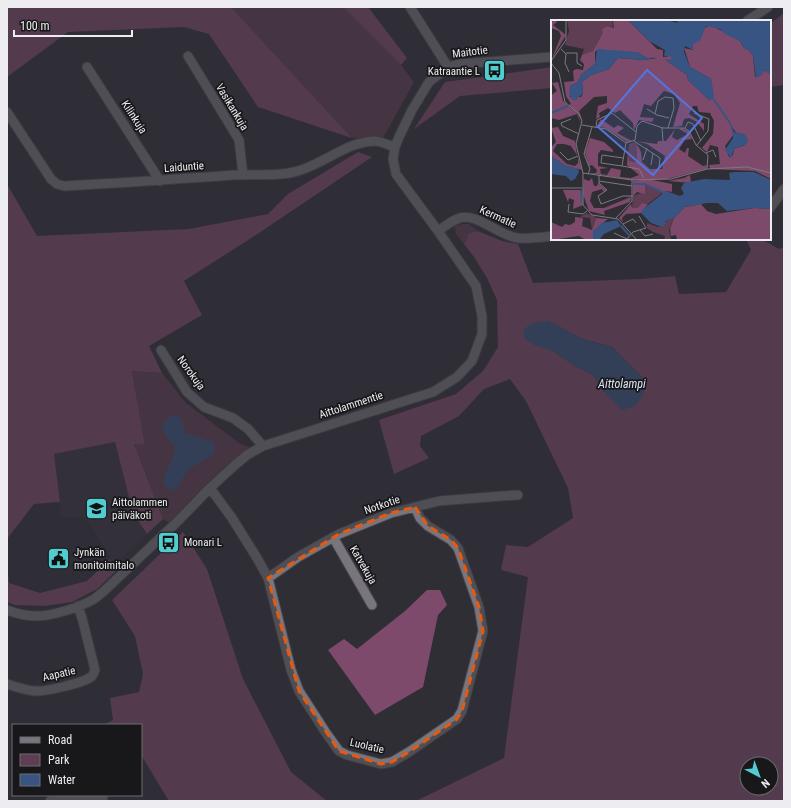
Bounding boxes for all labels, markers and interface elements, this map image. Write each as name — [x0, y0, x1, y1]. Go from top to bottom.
scale bar — [14, 12, 132, 38]
text: 100 m — [20, 19, 50, 33]
inset map — [551, 20, 771, 240]
street label: Maitotie — [451, 43, 489, 61]
bus stop icon: Katraantie L — [482, 58, 508, 84]
place label: Katraantie L — [428, 65, 480, 78]
street label: Vasikankuja — [213, 81, 251, 133]
street label: Kilinkuja — [118, 98, 150, 136]
street label: Laiduntie — [164, 159, 204, 175]
street label: Kermatie — [478, 203, 518, 231]
street label: Norokuja — [174, 353, 208, 393]
water label: Aittolampi — [597, 377, 646, 391]
street label: Aittolammentie — [317, 389, 385, 421]
street label: Notkotie — [362, 493, 402, 517]
school or university icon: Aittolammen päiväkoti — [83, 495, 109, 521]
place label: Aittolammen päiväkoti — [112, 496, 168, 522]
bus stop icon: Monari L — [155, 529, 181, 555]
place label: Monari L — [184, 536, 222, 549]
street label: Katvekuja — [347, 543, 379, 587]
public building icon: Jynkän monitoimitalo — [46, 545, 72, 571]
place label: Jynkän monitoimitalo — [74, 546, 135, 572]
street label: Aapatie — [41, 664, 77, 684]
legend — [12, 724, 142, 796]
text: Road — [48, 733, 72, 747]
street label: Luolatie — [349, 736, 385, 756]
text: Park — [48, 753, 70, 767]
north arrow — [739, 756, 779, 796]
text: Water — [48, 773, 76, 787]
text: N — [758, 776, 772, 790]

